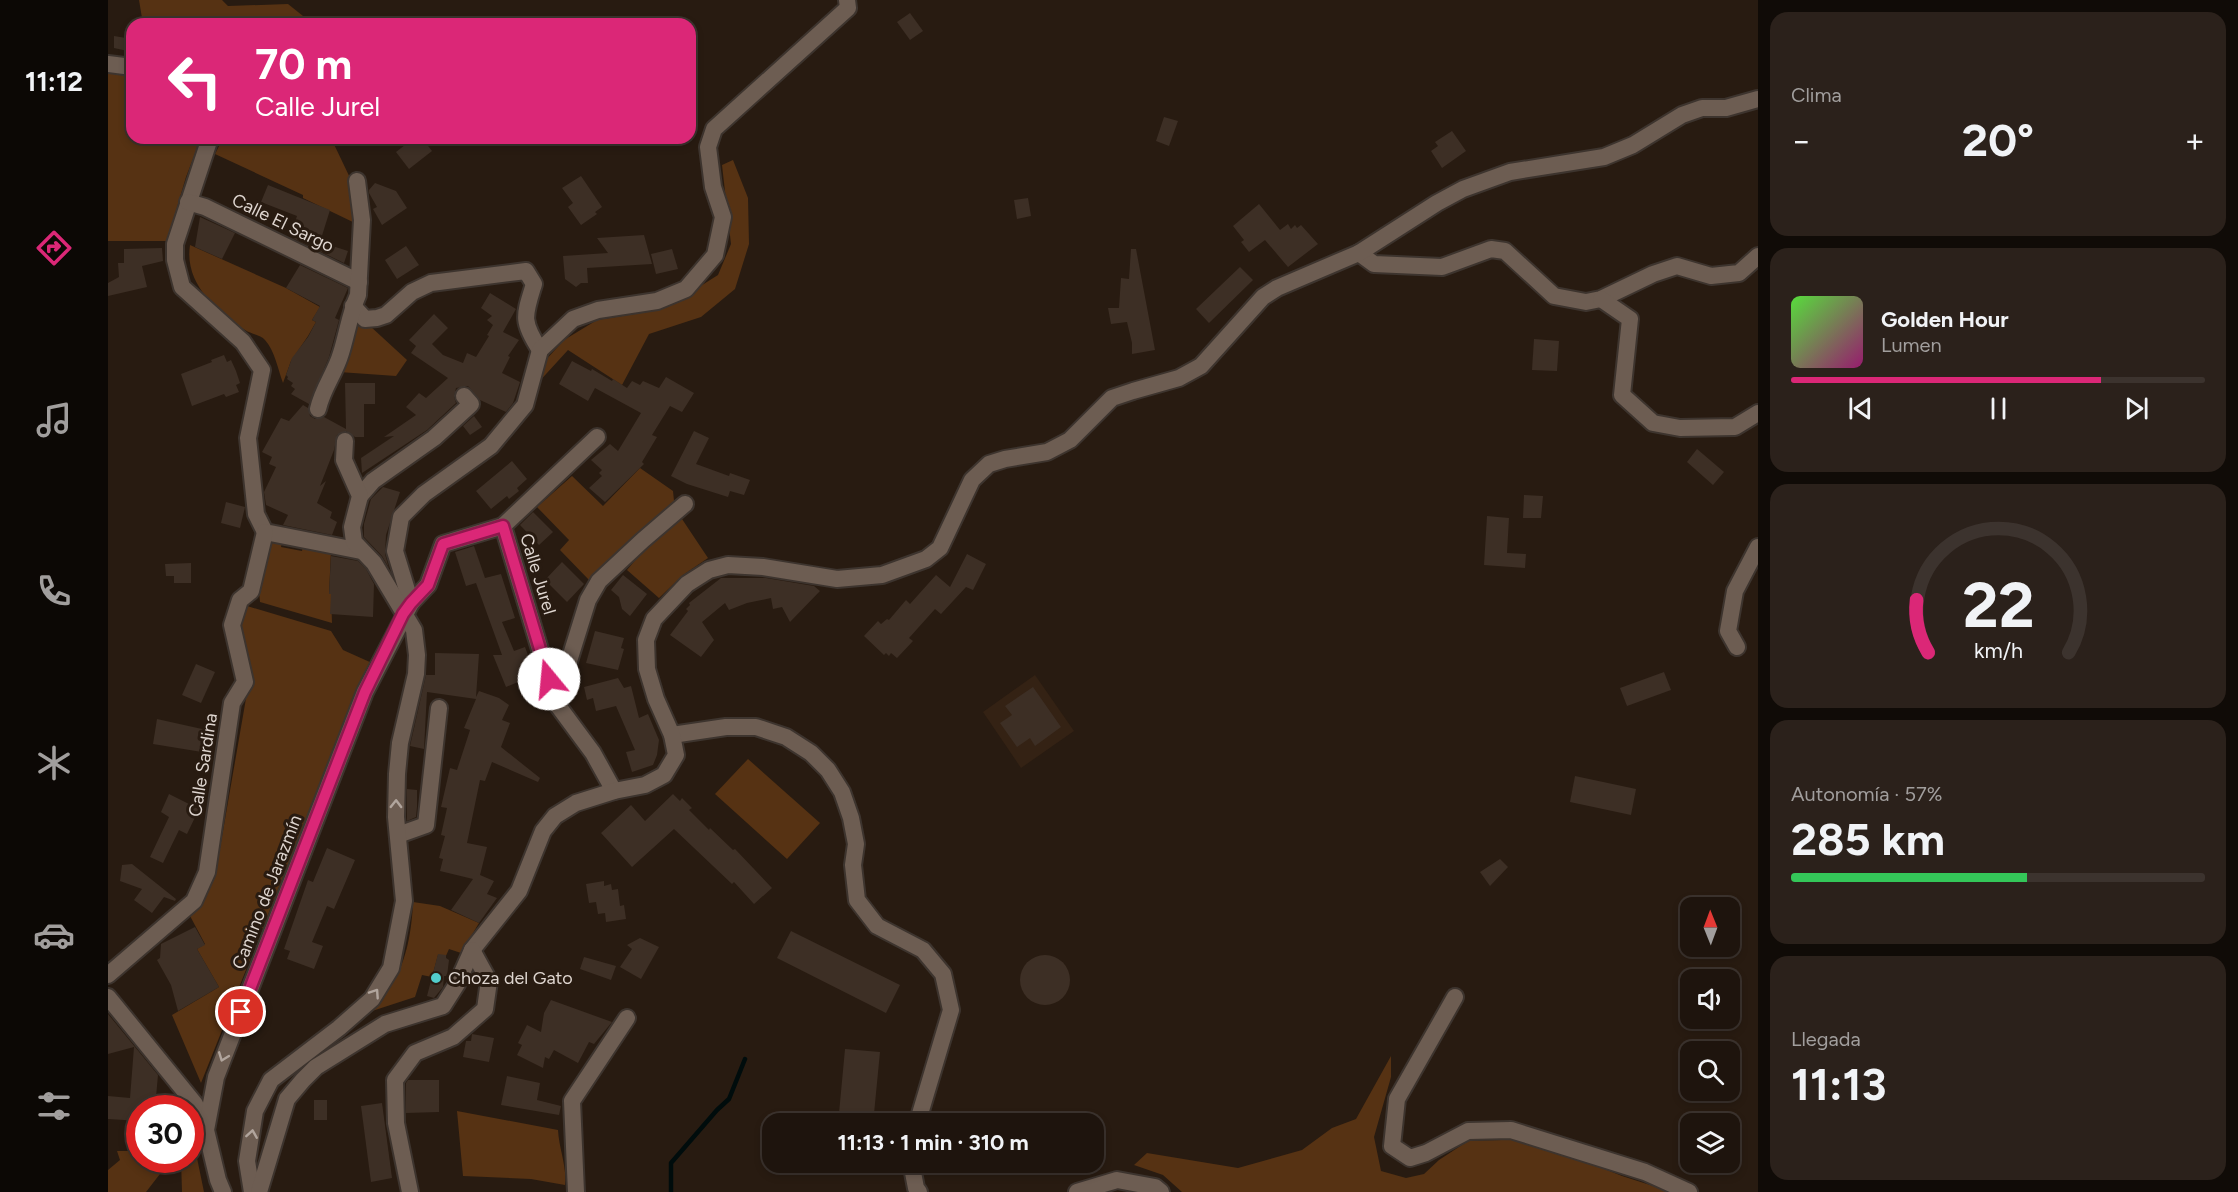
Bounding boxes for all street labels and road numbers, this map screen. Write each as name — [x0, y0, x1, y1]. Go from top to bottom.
street label: Calle El Sargo — [228, 189, 338, 257]
street label: Calle Jurel — [515, 531, 561, 617]
street label: Calle Sardina — [184, 712, 222, 818]
street label: Camino de Jarazmín — [227, 812, 307, 972]

